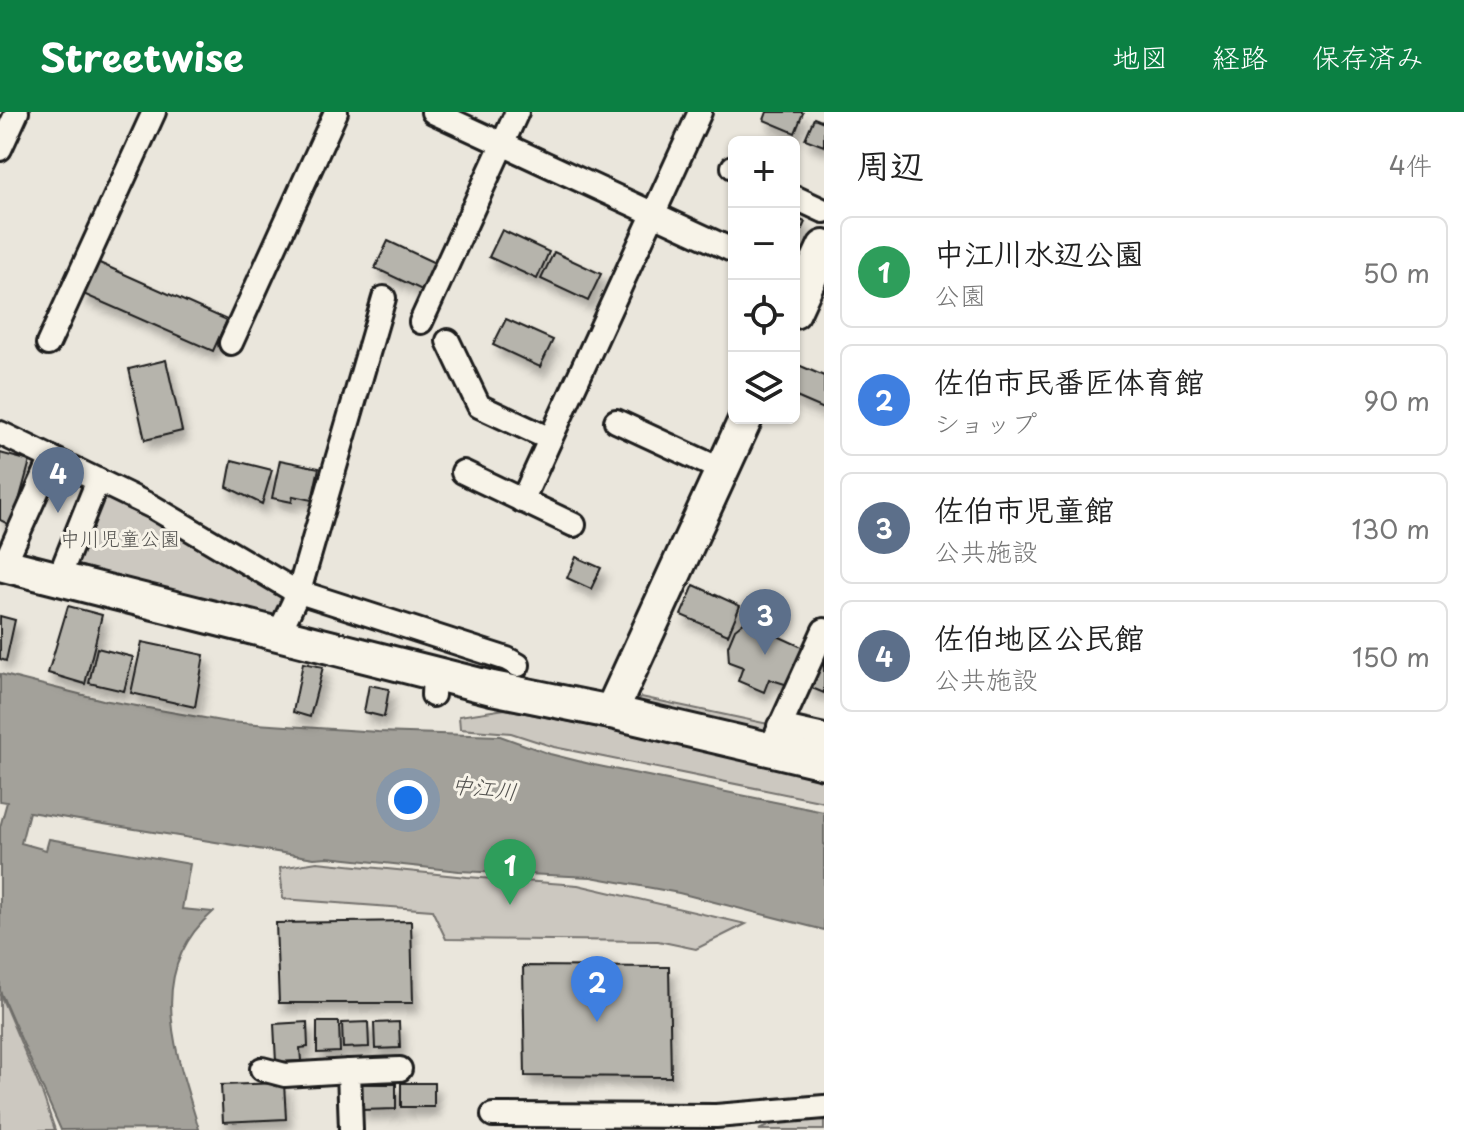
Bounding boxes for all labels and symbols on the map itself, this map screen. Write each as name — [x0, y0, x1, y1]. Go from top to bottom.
pin: 4 — [32, 447, 84, 513]
park label: 中川児童公園 — [60, 523, 180, 553]
pin: 3 — [739, 589, 791, 655]
water label: 中江川 — [449, 766, 519, 807]
your location — [388, 780, 428, 820]
pin: 1 — [484, 839, 536, 905]
pin: 2 — [571, 956, 623, 1022]

